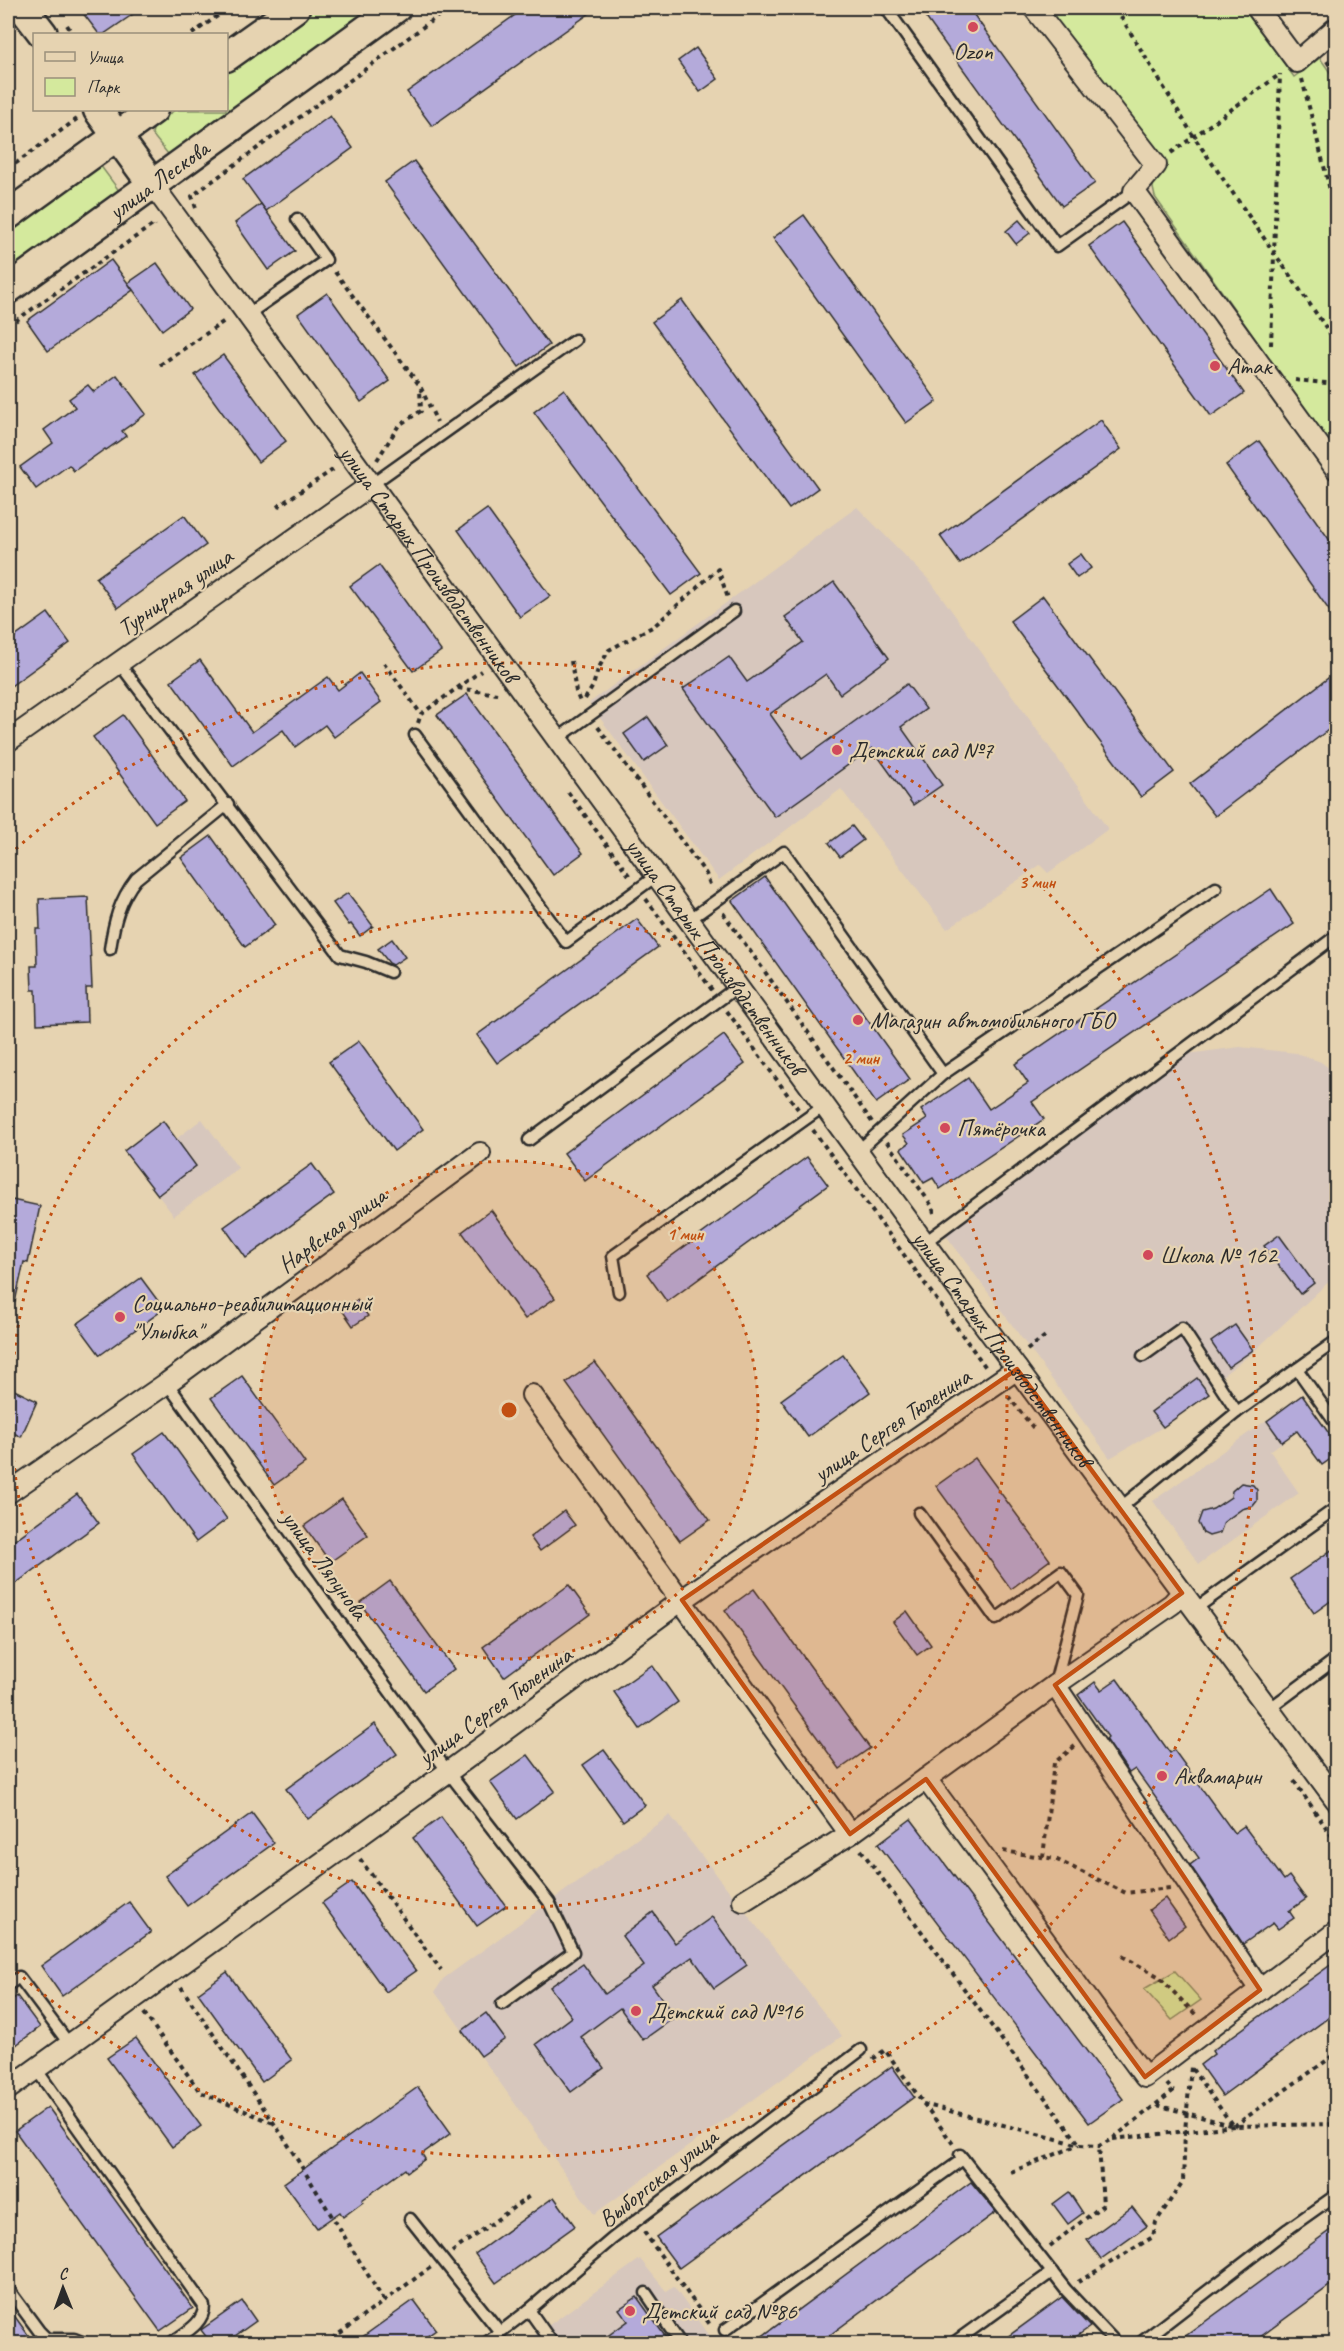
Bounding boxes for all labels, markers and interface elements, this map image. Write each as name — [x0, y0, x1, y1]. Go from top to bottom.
marker: Ozon — [966, 20, 980, 34]
legend — [33, 33, 228, 111]
place label: Ozon — [953, 36, 993, 66]
text: Улица — [87, 46, 124, 68]
text: Парк — [87, 76, 121, 98]
street label: улица Лескова — [101, 132, 217, 227]
place label: Атак — [1227, 351, 1273, 381]
marker: Атак — [1208, 359, 1222, 373]
street label: улица Старых Производственников — [331, 438, 528, 692]
street label: Турнирная улица — [112, 541, 240, 643]
place label: Детский сад №7 — [849, 735, 994, 765]
marker: Детский сад №7 — [830, 743, 844, 757]
street label: улица Старых Производственников — [618, 830, 815, 1084]
text: 3 мин — [1019, 871, 1056, 893]
place label: Магазин автомобильного ГБО — [870, 1005, 1117, 1035]
marker: Магазин автомобильного ГБО — [851, 1013, 865, 1027]
text: 2 мин — [843, 1047, 880, 1069]
place label: Пятёрочка — [957, 1113, 1046, 1143]
marker: Пятёрочка — [938, 1121, 952, 1135]
street label: Нарвская улица — [272, 1179, 394, 1279]
text: 1 мин — [667, 1223, 704, 1245]
street label: улица Старых Производственников — [904, 1223, 1102, 1476]
place label: Школа № 162 — [1160, 1240, 1279, 1270]
marker: Школа № 162 — [1141, 1248, 1155, 1262]
place label: Социально-реабилитационный "Улыбка" — [132, 1288, 374, 1346]
marker: Социально-реабилитационный "Улыбка" — [113, 1310, 127, 1324]
street label: улица Сергея Тюленина — [806, 1361, 978, 1490]
centre of rings — [499, 1400, 519, 1420]
street label: улица Ляпунова — [274, 1503, 376, 1627]
street label: улица Сергея Тюленина — [410, 1639, 579, 1773]
place label: Аквамарин — [1174, 1761, 1263, 1791]
marker: Аквамарин — [1155, 1769, 1169, 1783]
place label: Детский сад №16 — [648, 1996, 804, 2026]
marker: Детский сад №16 — [629, 2004, 643, 2018]
street label: Выборгская улица — [592, 2121, 725, 2234]
north arrow — [33, 2258, 93, 2318]
text: С — [59, 2264, 69, 2284]
place label: Детский сад №86 — [642, 2296, 798, 2326]
marker: Детский сад №86 — [623, 2304, 637, 2318]

